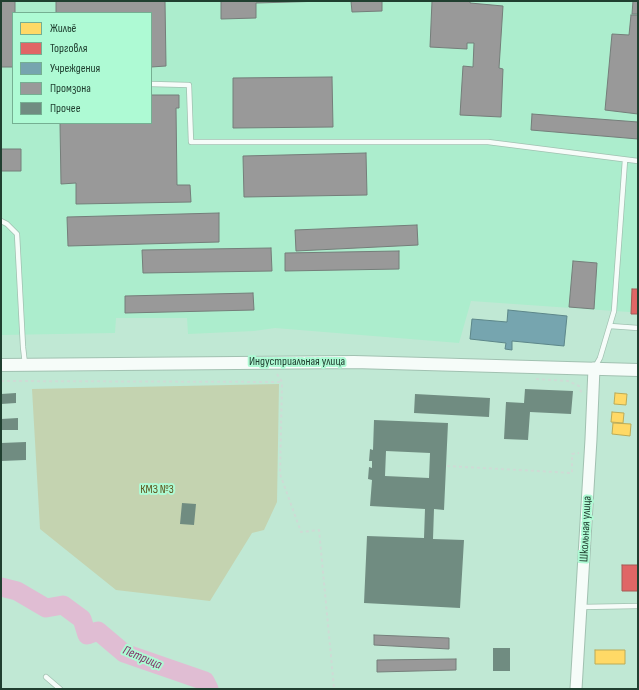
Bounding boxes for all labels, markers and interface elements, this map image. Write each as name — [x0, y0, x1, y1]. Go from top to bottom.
legend — [12, 12, 152, 124]
text: Жильё — [50, 21, 76, 36]
text: Торговля — [50, 41, 87, 56]
text: Учреждения — [50, 61, 100, 76]
text: Промзона — [50, 81, 91, 96]
text: Прочее — [50, 101, 81, 116]
street label: Индустриальная улица — [249, 355, 345, 369]
park label: КМЗ №3 — [140, 483, 174, 497]
street label: Школьная улица — [577, 496, 595, 562]
water label: Петрица — [120, 643, 164, 673]

